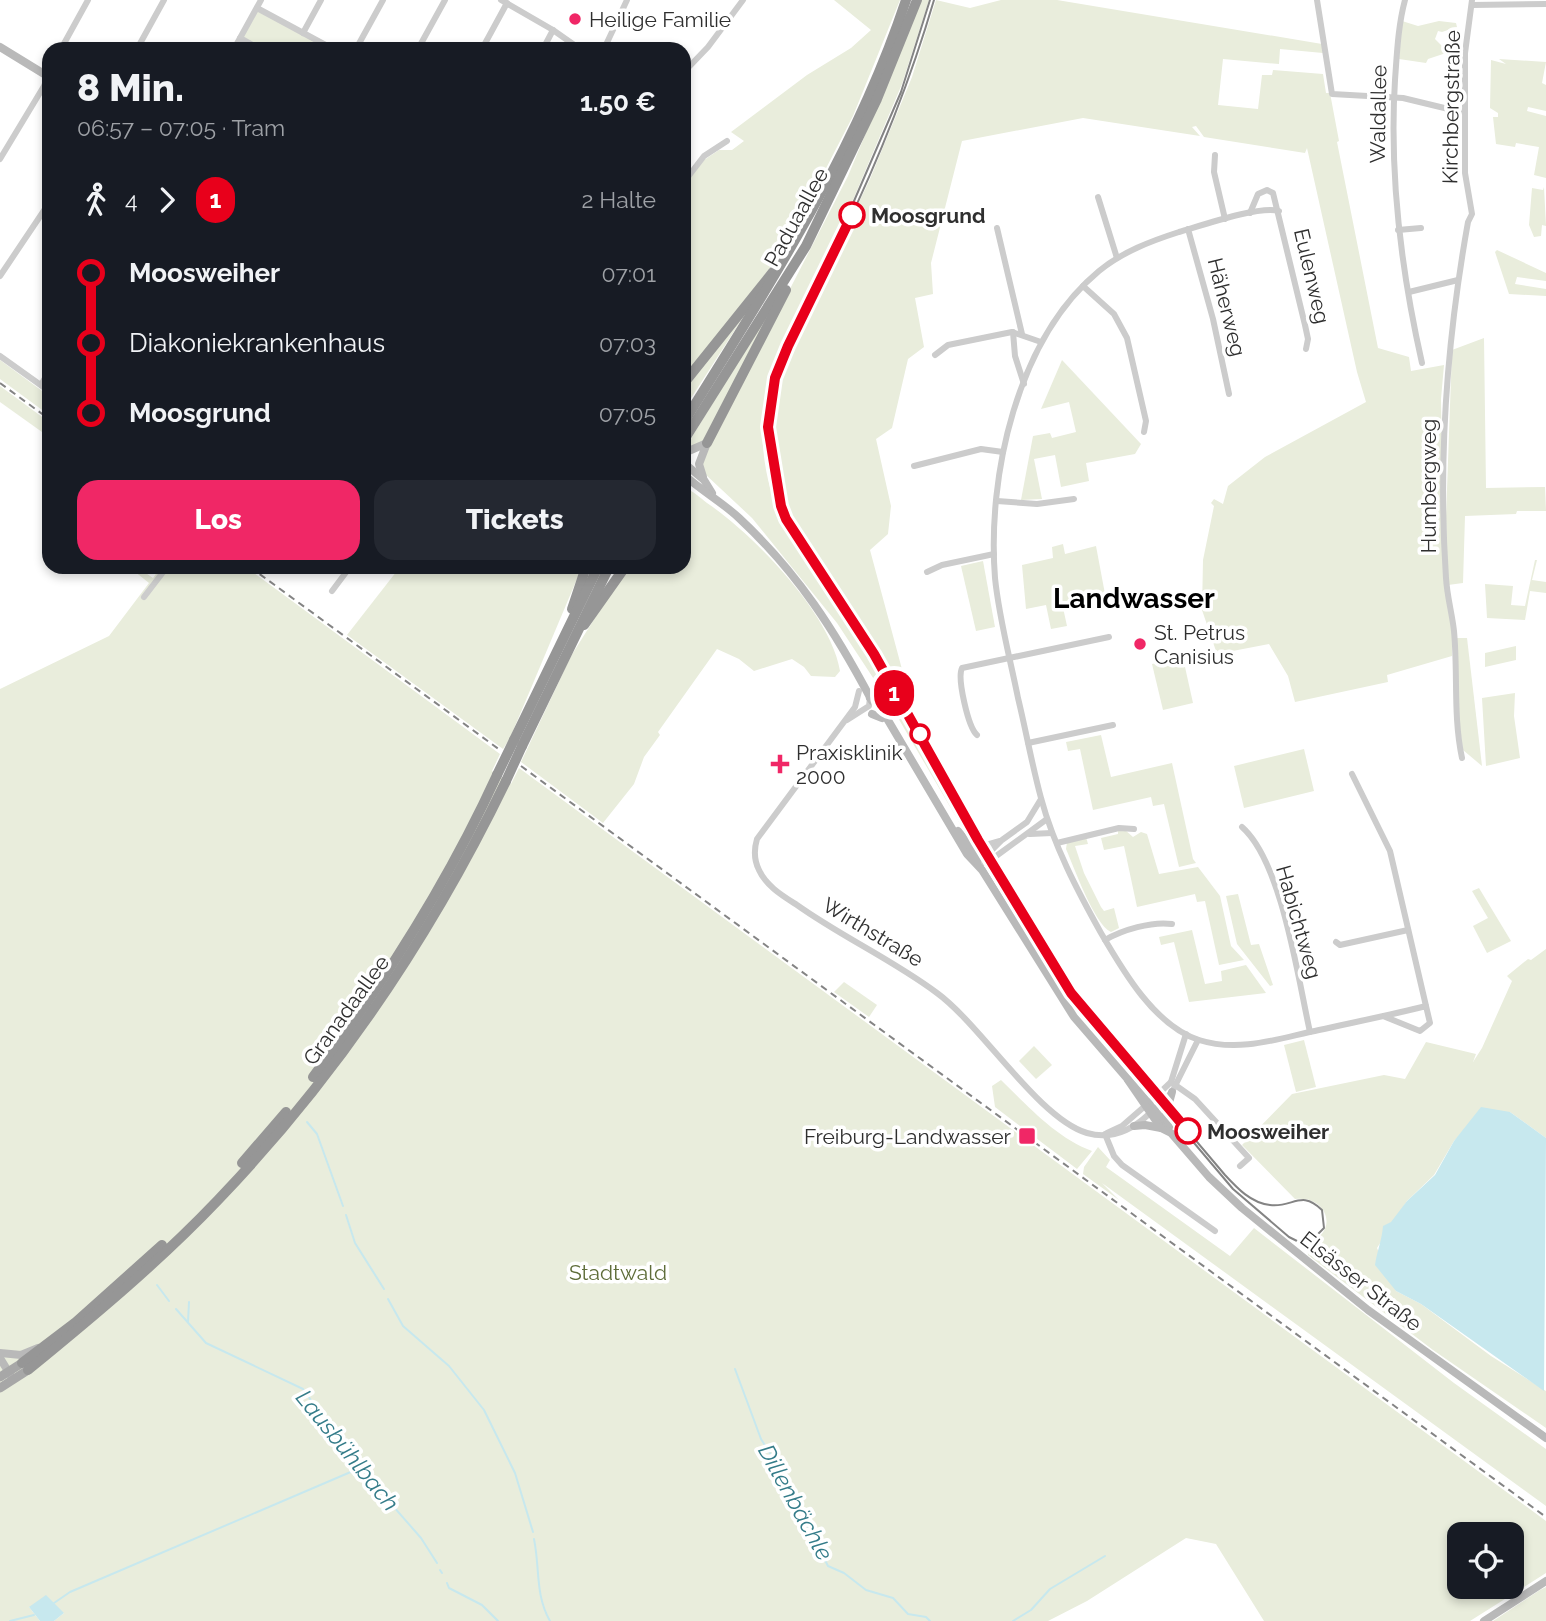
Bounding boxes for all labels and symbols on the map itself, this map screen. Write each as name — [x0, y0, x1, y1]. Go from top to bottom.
place label: Heilige Familie — [589, 7, 731, 32]
marker: Heilige Familie — [567, 11, 583, 27]
street label: Kirchbergstraße — [1437, 30, 1465, 184]
street label: Waldallee — [1365, 64, 1391, 164]
street label: Paduaallee — [759, 163, 833, 271]
marker: Moosgrund — [839, 202, 865, 228]
place label: Moosgrund — [871, 203, 985, 228]
street label: Eulenweg — [1289, 226, 1335, 326]
street label: Häherweg — [1203, 255, 1251, 359]
street label: Humbergweg — [1416, 419, 1441, 553]
district label: Landwasser — [1053, 582, 1215, 615]
place label: St. Petrus Canisius — [1154, 620, 1245, 669]
marker: St. Petrus Canisius — [1132, 636, 1148, 652]
line badge: 1 — [871, 670, 917, 716]
unlabelled marker — [910, 724, 930, 744]
place label: Praxisklinik 2000 — [796, 740, 903, 789]
marker: Praxisklinik 2000 — [770, 754, 790, 774]
street label: Habichtweg — [1271, 862, 1327, 982]
street label: Wirthstraße — [818, 892, 928, 972]
street label: Granadaallee — [298, 950, 394, 1070]
marker: Moosweiher — [1175, 1118, 1201, 1144]
place label: Moosweiher — [1207, 1119, 1329, 1144]
place label: Freiburg-Landwasser — [804, 1124, 1012, 1149]
marker: Freiburg-Landwasser — [1017, 1126, 1037, 1146]
street label: Elsässer Straße — [1295, 1226, 1427, 1336]
park label: Stadtwald — [569, 1260, 667, 1285]
water label: Lausbühlbach — [291, 1384, 405, 1516]
water label: Dillenbächle — [753, 1439, 839, 1565]

